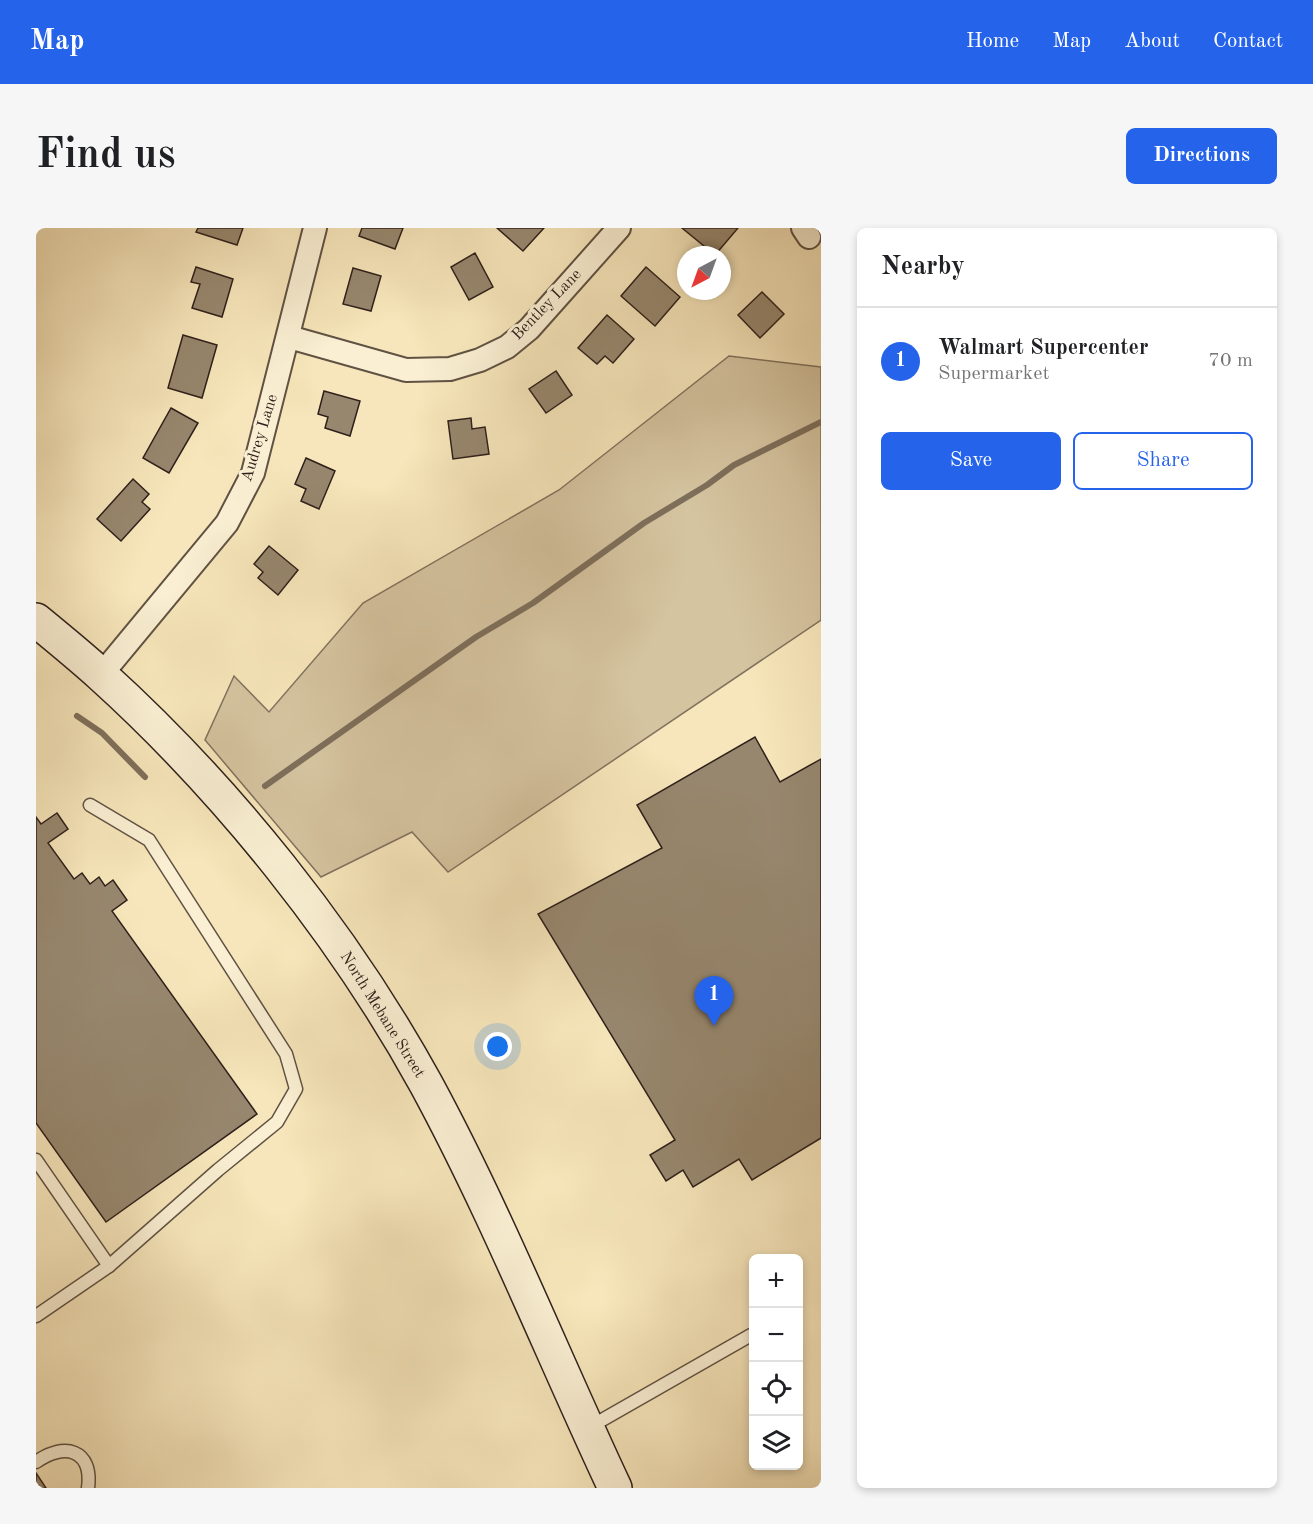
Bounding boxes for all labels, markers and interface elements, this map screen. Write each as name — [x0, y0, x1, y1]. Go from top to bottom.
text: Map — [30, 28, 84, 56]
text: Home — [966, 31, 1019, 52]
text: Map — [1052, 31, 1091, 52]
text: About — [1124, 31, 1180, 52]
text: Contact — [1213, 31, 1283, 52]
button: Directions — [1126, 128, 1277, 184]
text: Find us — [36, 135, 175, 177]
north arrow — [677, 246, 731, 300]
text: Nearby — [881, 254, 965, 280]
street label: Bentley Lane — [509, 266, 585, 344]
text: Walmart Supercenter — [938, 337, 1149, 359]
text: 1 — [895, 351, 906, 371]
text: 70 m — [1208, 351, 1253, 371]
text: Supermarket — [938, 364, 1049, 384]
street label: Audrey Lane — [239, 392, 281, 484]
button: Save — [881, 432, 1061, 490]
button: Share — [1073, 432, 1253, 490]
street label: North Mebane Street — [337, 949, 428, 1081]
pin: 1 — [694, 976, 734, 1026]
your location — [483, 1032, 512, 1061]
map controls — [749, 1254, 803, 1470]
button: + — [749, 1254, 803, 1308]
button: − — [749, 1308, 803, 1362]
button: locate — [749, 1362, 803, 1416]
button: layers — [749, 1416, 803, 1470]

